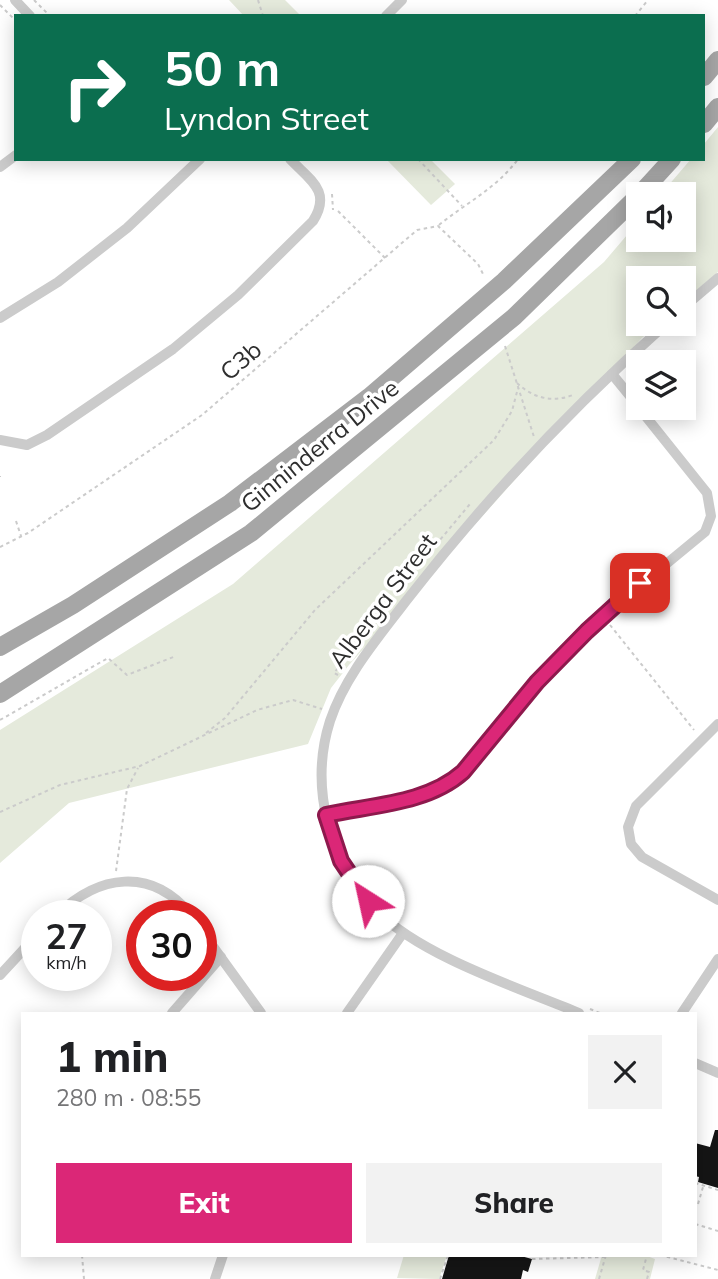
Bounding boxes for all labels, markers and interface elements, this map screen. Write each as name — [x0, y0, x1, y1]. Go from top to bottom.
text: 50 m — [164, 37, 280, 98]
icon: right — [49, 42, 140, 133]
text: Lyndon Street — [164, 98, 369, 138]
map controls — [626, 182, 696, 420]
button: sound — [626, 182, 696, 252]
button: search — [626, 266, 696, 336]
street label: C3b — [213, 334, 267, 386]
button: layers — [626, 350, 696, 420]
street label: Ginninderra Drive — [234, 372, 404, 518]
street label: Alberga Street — [322, 527, 443, 674]
pin — [610, 553, 670, 613]
icon: arrive — [621, 564, 659, 602]
position arrow — [331, 864, 405, 938]
speed limit sign: 30 — [126, 900, 217, 991]
text: 27 — [45, 914, 88, 958]
text: km/h — [46, 951, 87, 974]
text: 1 min — [56, 1030, 169, 1083]
button: close — [588, 1035, 662, 1109]
text: 280 m · 08:55 — [56, 1083, 201, 1112]
button: Exit — [56, 1163, 352, 1243]
button: Share — [366, 1163, 662, 1243]

